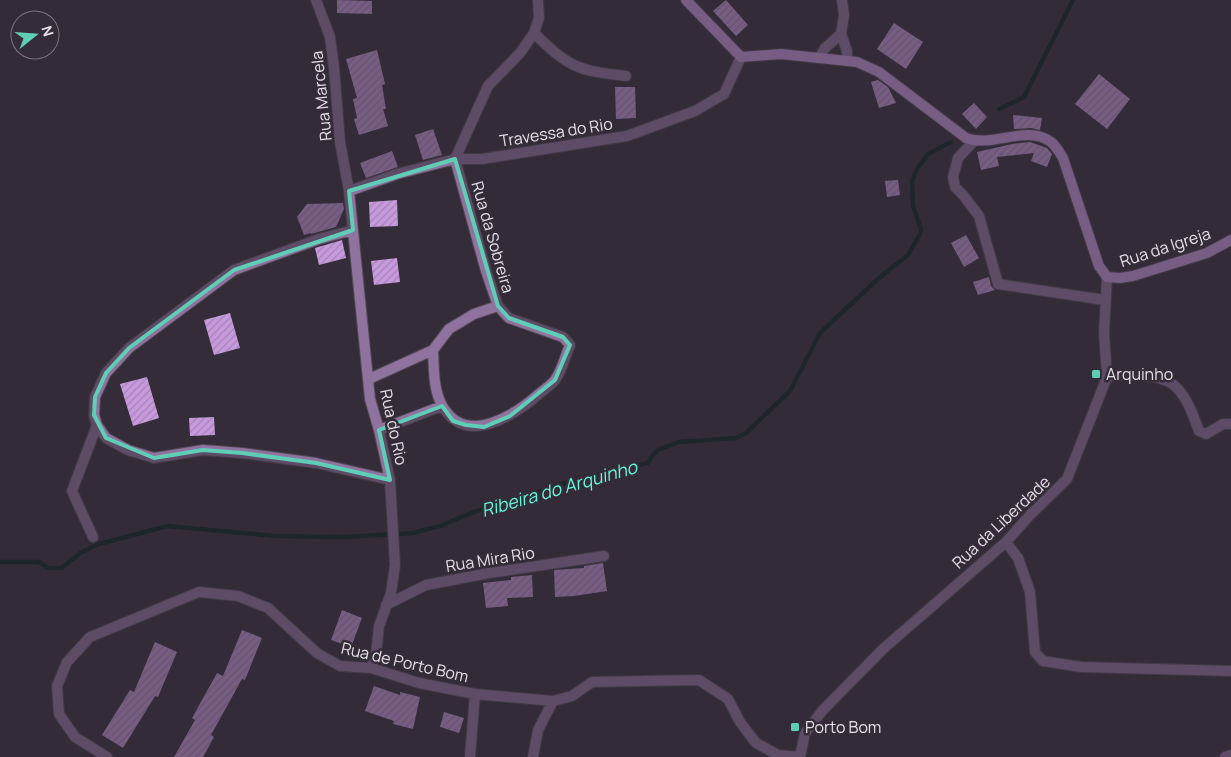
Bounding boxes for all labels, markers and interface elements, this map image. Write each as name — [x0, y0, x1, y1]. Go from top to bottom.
north arrow — [10, 10, 60, 60]
text: N — [37, 23, 58, 39]
street label: Rua Marcela — [305, 50, 337, 142]
street label: Travessa do Rio — [498, 112, 614, 152]
street label: Rua da Sobreira — [467, 179, 519, 295]
street label: Rua da Igreja — [1117, 222, 1213, 272]
place label: Arquinho — [1106, 363, 1173, 385]
marker: Arquinho — [1090, 368, 1102, 380]
street label: Rua do Rio — [375, 387, 413, 467]
water label: Ribeira do Arquinho — [478, 454, 641, 522]
street label: Rua da Liberdade — [947, 471, 1055, 573]
street label: Rua Mira Rio — [444, 541, 536, 577]
street label: Rua de Porto Bom — [339, 637, 471, 687]
place label: Porto Bom — [805, 716, 881, 738]
marker: Porto Bom — [789, 721, 801, 733]

